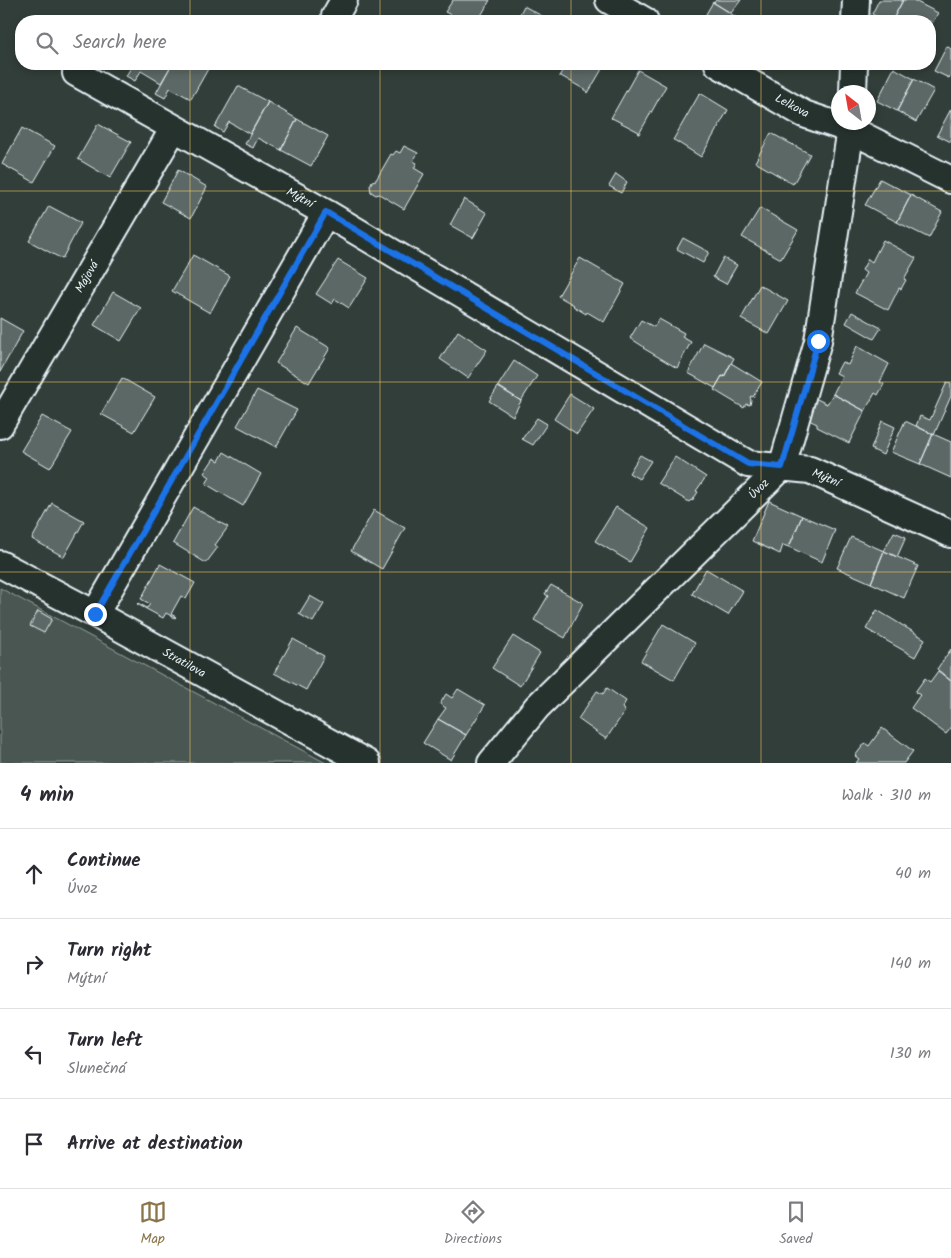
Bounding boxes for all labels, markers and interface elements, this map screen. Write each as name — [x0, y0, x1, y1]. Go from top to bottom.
search box — [15, 15, 936, 70]
text: Search here — [73, 28, 167, 58]
icon: search — [33, 29, 61, 57]
north arrow — [831, 85, 876, 130]
street label: Lelkova — [771, 89, 813, 123]
street label: Mýtní — [283, 183, 319, 214]
street label: Májová — [70, 256, 104, 297]
route start — [807, 330, 830, 353]
street label: Mýtní — [809, 464, 845, 493]
street label: Úvoz — [744, 474, 774, 504]
route end — [84, 603, 107, 626]
street label: Stratilova — [159, 643, 210, 683]
text: 4 min — [20, 779, 74, 812]
text: Walk · 310 m — [842, 783, 931, 808]
text: Continue — [67, 846, 140, 876]
icon: ahead — [20, 860, 48, 888]
text: 40 m — [895, 861, 931, 886]
text: Úvoz — [67, 876, 98, 901]
text: Turn right — [67, 936, 152, 966]
icon: right — [20, 950, 48, 978]
text: 140 m — [890, 951, 931, 976]
text: Mýtní — [67, 966, 106, 991]
text: Turn left — [67, 1026, 142, 1056]
icon: left — [20, 1040, 48, 1068]
text: 130 m — [890, 1041, 931, 1066]
text: Slunečná — [67, 1056, 126, 1081]
text: Arrive at destination — [67, 1129, 243, 1159]
icon: arrive — [20, 1130, 48, 1158]
tab: Map — [139, 1198, 167, 1250]
tab: Directions — [444, 1198, 502, 1250]
tab: Saved — [779, 1198, 812, 1250]

